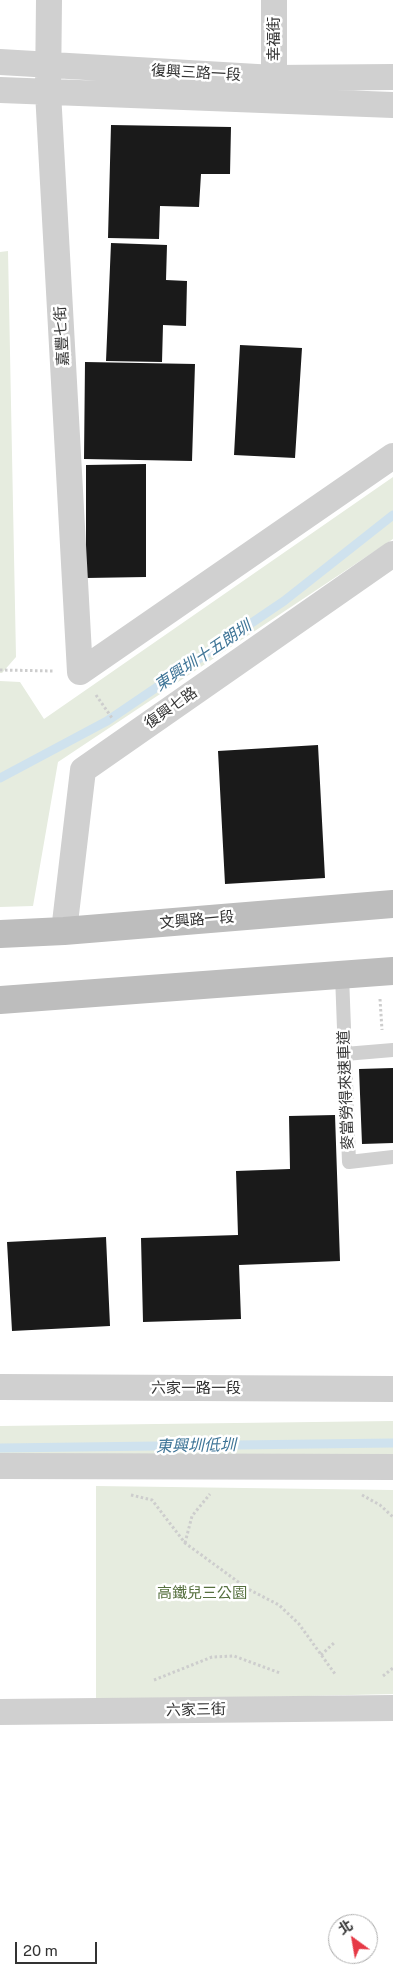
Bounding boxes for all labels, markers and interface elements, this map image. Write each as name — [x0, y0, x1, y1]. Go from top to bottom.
street label: 幸福街 — [265, 17, 283, 61]
street label: 復興三路一段 — [151, 62, 241, 84]
street label: 嘉豐七街 — [51, 306, 73, 366]
water label: 東興圳十五朗圳 — [151, 617, 255, 695]
street label: 復興七路 — [141, 683, 201, 733]
street label: 文興路一段 — [159, 908, 235, 932]
street label: 麥當勞得來速車道 — [335, 1030, 357, 1150]
street label: 六家一路一段 — [151, 1379, 241, 1397]
water label: 東興圳低圳 — [156, 1436, 236, 1456]
park label: 高鐵兒三公園 — [157, 1584, 247, 1602]
street label: 六家三街 — [166, 1700, 226, 1720]
north arrow — [328, 1914, 378, 1964]
text: 北 — [335, 1917, 356, 1938]
scale bar — [18, 1932, 100, 1964]
text: 20 m — [23, 1942, 58, 1959]

